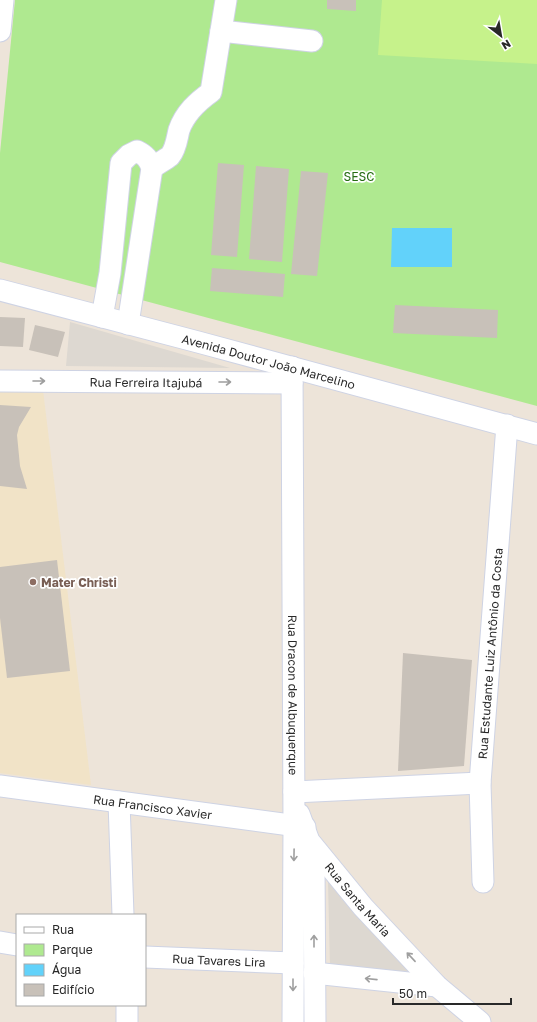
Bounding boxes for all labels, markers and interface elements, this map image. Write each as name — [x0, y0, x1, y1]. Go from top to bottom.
north arrow — [481, 16, 521, 56]
text: N — [499, 37, 513, 53]
park label: SESC — [344, 169, 374, 184]
street label: Avenida Doutor João Marcelino — [180, 331, 357, 392]
street label: Rua Ferreira Itajubá — [90, 374, 202, 390]
one-way arrow — [32, 377, 45, 385]
one-way arrow — [218, 378, 231, 386]
street label: Rua Estudante Luiz Antônio da Costa — [474, 547, 505, 760]
place label: Mater Christi — [41, 575, 117, 590]
marker: Mater Christi — [28, 577, 38, 587]
street label: Rua Dracon de Albuquerque — [286, 615, 301, 775]
street label: Rua Francisco Xavier — [92, 791, 213, 822]
one-way arrow — [290, 848, 298, 861]
street label: Rua Santa Maria — [322, 859, 394, 939]
legend — [16, 914, 146, 1006]
text: Rua — [52, 922, 74, 937]
one-way arrow — [310, 935, 318, 948]
text: Parque — [52, 942, 93, 957]
street label: Rua Tavares Lira — [172, 951, 266, 969]
one-way arrow — [406, 952, 416, 962]
text: Água — [52, 962, 81, 977]
one-way arrow — [365, 975, 378, 982]
one-way arrow — [289, 978, 297, 991]
scale bar — [393, 980, 511, 1006]
text: Edifício — [52, 982, 94, 997]
text: 50 m — [399, 986, 427, 1001]

